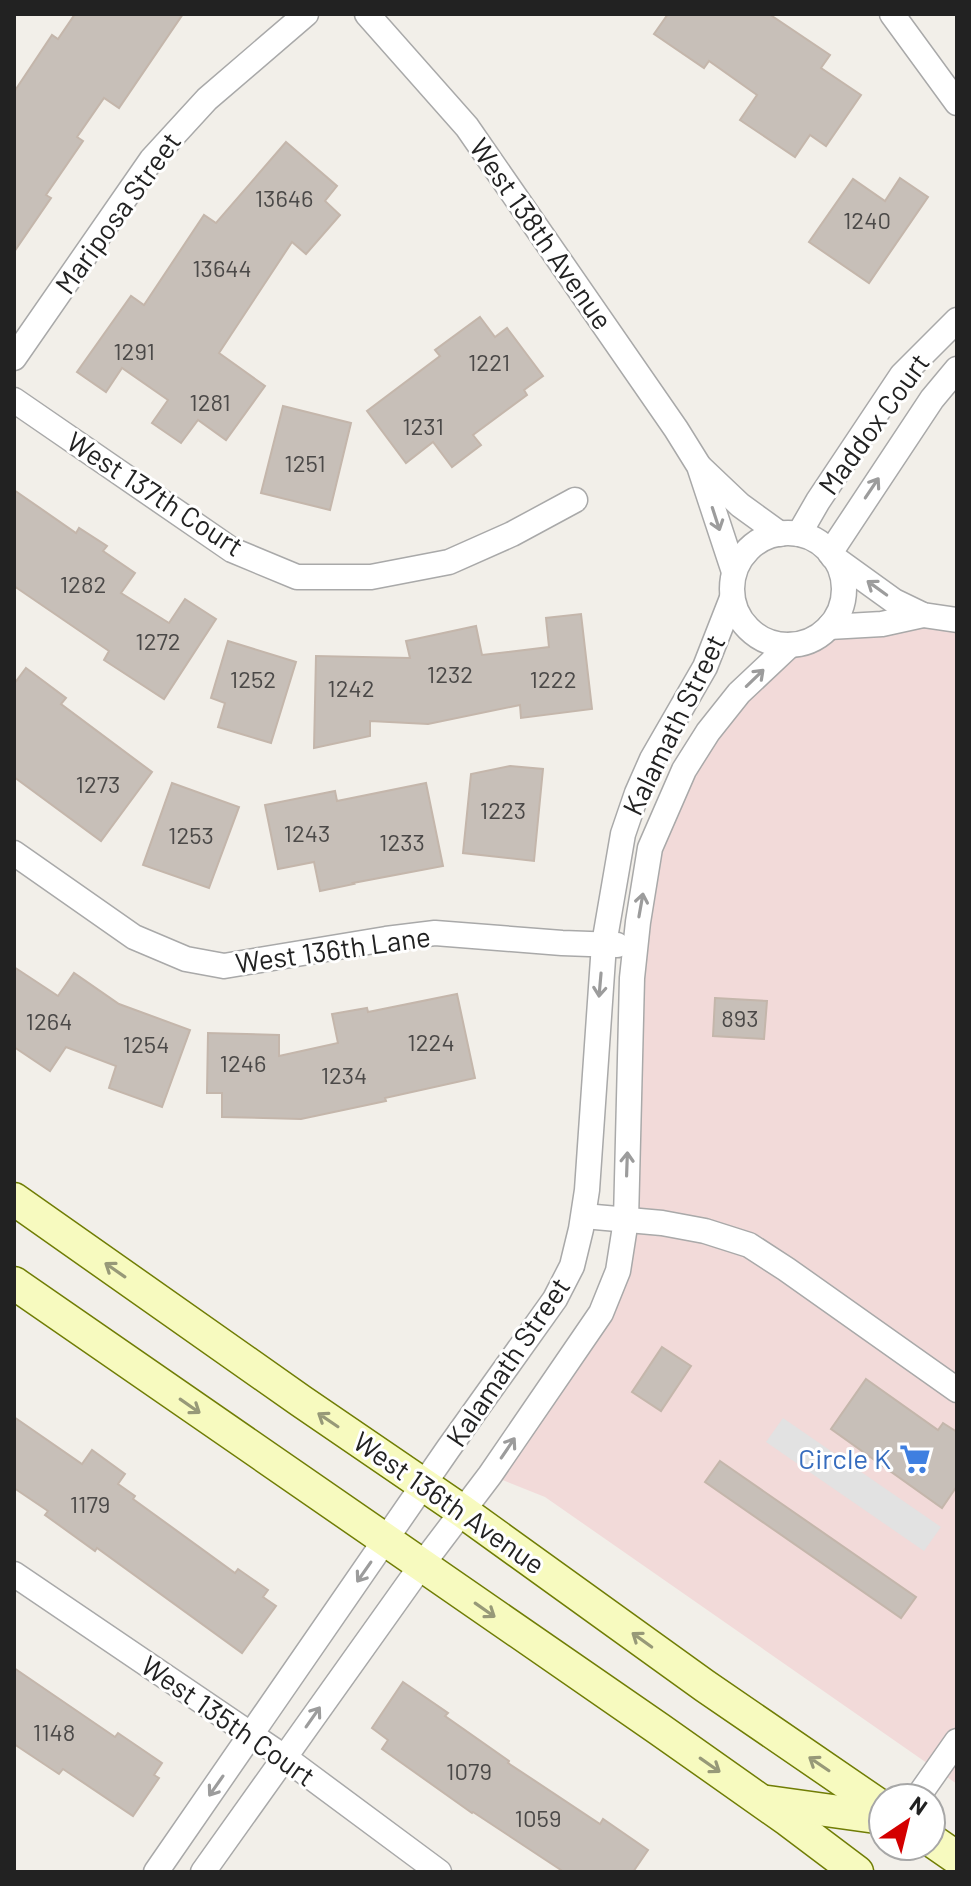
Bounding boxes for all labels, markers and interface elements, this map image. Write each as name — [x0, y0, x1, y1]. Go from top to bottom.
street label: Mariposa Street — [47, 125, 187, 300]
street label: West 138th Avenue — [463, 131, 621, 336]
house number: 13646 — [255, 183, 313, 212]
house number: 1240 — [843, 205, 891, 234]
house number: 13644 — [192, 253, 252, 282]
house number: 1291 — [113, 336, 155, 365]
street label: Maddox Court — [810, 346, 936, 501]
house number: 1221 — [468, 347, 510, 376]
house number: 1281 — [189, 387, 231, 416]
house number: 1231 — [402, 411, 444, 440]
street label: West 137th Court — [61, 423, 250, 563]
house number: 1251 — [284, 448, 326, 477]
one-way arrow — [864, 477, 881, 499]
one-way arrow — [710, 506, 725, 531]
house number: 1282 — [60, 569, 106, 598]
one-way arrow — [866, 580, 888, 597]
house number: 1272 — [135, 626, 181, 655]
street label: Kalamath Street — [615, 629, 732, 820]
house number: 1232 — [427, 659, 473, 688]
house number: 1252 — [230, 664, 276, 693]
house number: 1222 — [530, 664, 577, 693]
one-way arrow — [745, 669, 765, 687]
house number: 1242 — [327, 673, 375, 702]
house number: 1273 — [76, 769, 120, 798]
house number: 1223 — [480, 795, 526, 824]
house number: 1243 — [284, 818, 330, 847]
house number: 1253 — [168, 820, 214, 849]
house number: 1233 — [379, 827, 425, 856]
one-way arrow — [634, 893, 649, 918]
street label: West 136th Lane — [233, 918, 433, 980]
one-way arrow — [592, 971, 607, 998]
house number: 893 — [721, 1003, 759, 1032]
house number: 1264 — [26, 1006, 72, 1035]
house number: 1224 — [407, 1027, 455, 1056]
house number: 1254 — [123, 1029, 169, 1058]
house number: 1246 — [220, 1048, 266, 1077]
house number: 1234 — [321, 1060, 367, 1089]
one-way arrow — [619, 1151, 635, 1178]
one-way arrow — [105, 1262, 127, 1278]
street label: Kalamath Street — [438, 1270, 576, 1453]
one-way arrow — [179, 1398, 201, 1414]
one-way arrow — [318, 1411, 340, 1428]
street label: West 136th Avenue — [347, 1424, 552, 1581]
one-way arrow — [500, 1437, 516, 1459]
place label: Circle K — [798, 1441, 891, 1475]
supermarket icon: Circle K — [898, 1442, 932, 1476]
house number: 1179 — [70, 1489, 110, 1518]
one-way arrow — [356, 1561, 372, 1583]
one-way arrow — [474, 1602, 496, 1618]
one-way arrow — [631, 1632, 653, 1648]
street label: West 135th Court — [135, 1648, 322, 1793]
one-way arrow — [305, 1707, 321, 1729]
house number: 1148 — [33, 1717, 75, 1746]
one-way arrow — [808, 1755, 830, 1772]
house number: 1079 — [446, 1756, 492, 1785]
one-way arrow — [698, 1757, 720, 1773]
one-way arrow — [208, 1775, 225, 1796]
north arrow — [867, 1782, 947, 1862]
text: N — [906, 1790, 932, 1820]
house number: 1059 — [515, 1803, 561, 1832]

